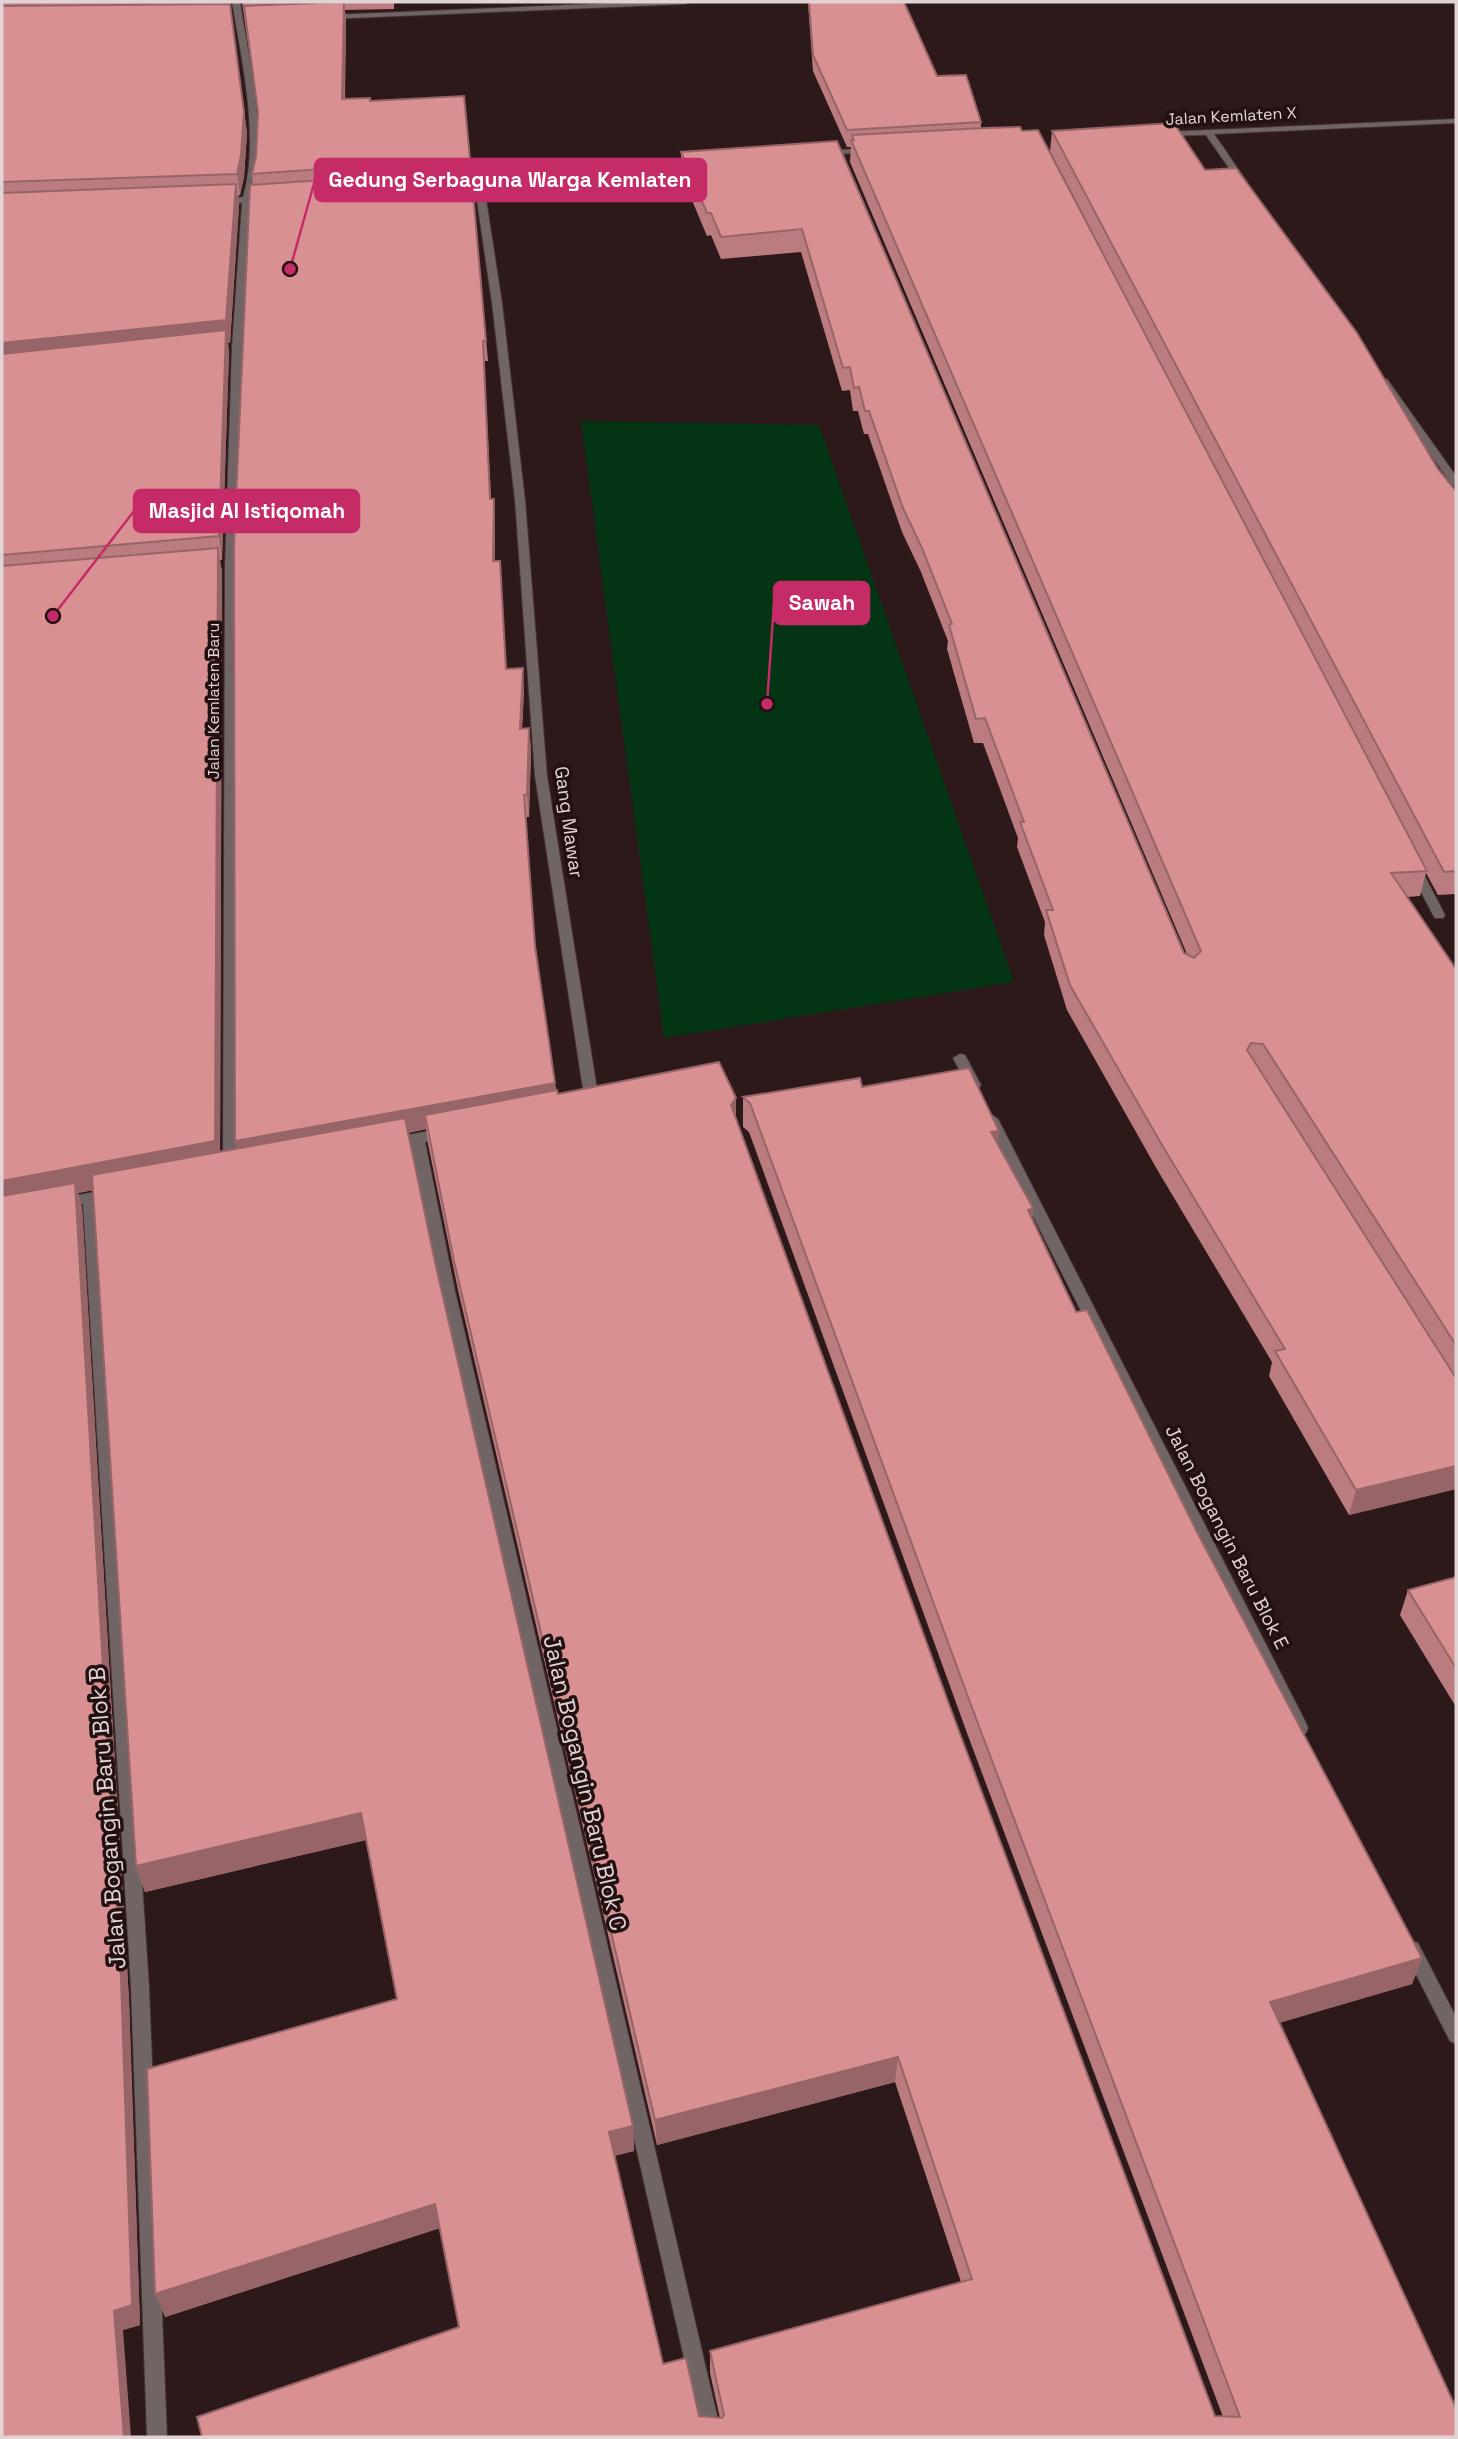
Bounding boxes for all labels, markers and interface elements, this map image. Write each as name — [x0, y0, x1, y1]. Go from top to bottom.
street label: Jalan Kemlaten X — [1165, 102, 1297, 130]
callout: Gedung Serbaguna Warga Kemlaten — [315, 159, 706, 201]
text: Gedung Serbaguna Warga Kemlaten — [329, 166, 691, 193]
callout: Masjid Al Istiqomah — [134, 490, 359, 532]
text: Masjid Al Istiqomah — [149, 497, 345, 524]
callout: Sawah — [774, 582, 869, 624]
text: Sawah — [789, 589, 855, 616]
street label: Jalan Kemlaten Baru — [203, 623, 224, 779]
street label: Gang Mawar — [549, 765, 589, 879]
street label: Jalan Bogangin Baru Blok E — [1160, 1421, 1294, 1653]
street label: Jalan Bogangin Baru Blok C — [536, 1632, 634, 1934]
street label: Jalan Bogangin Baru Blok B — [81, 1666, 133, 1970]

